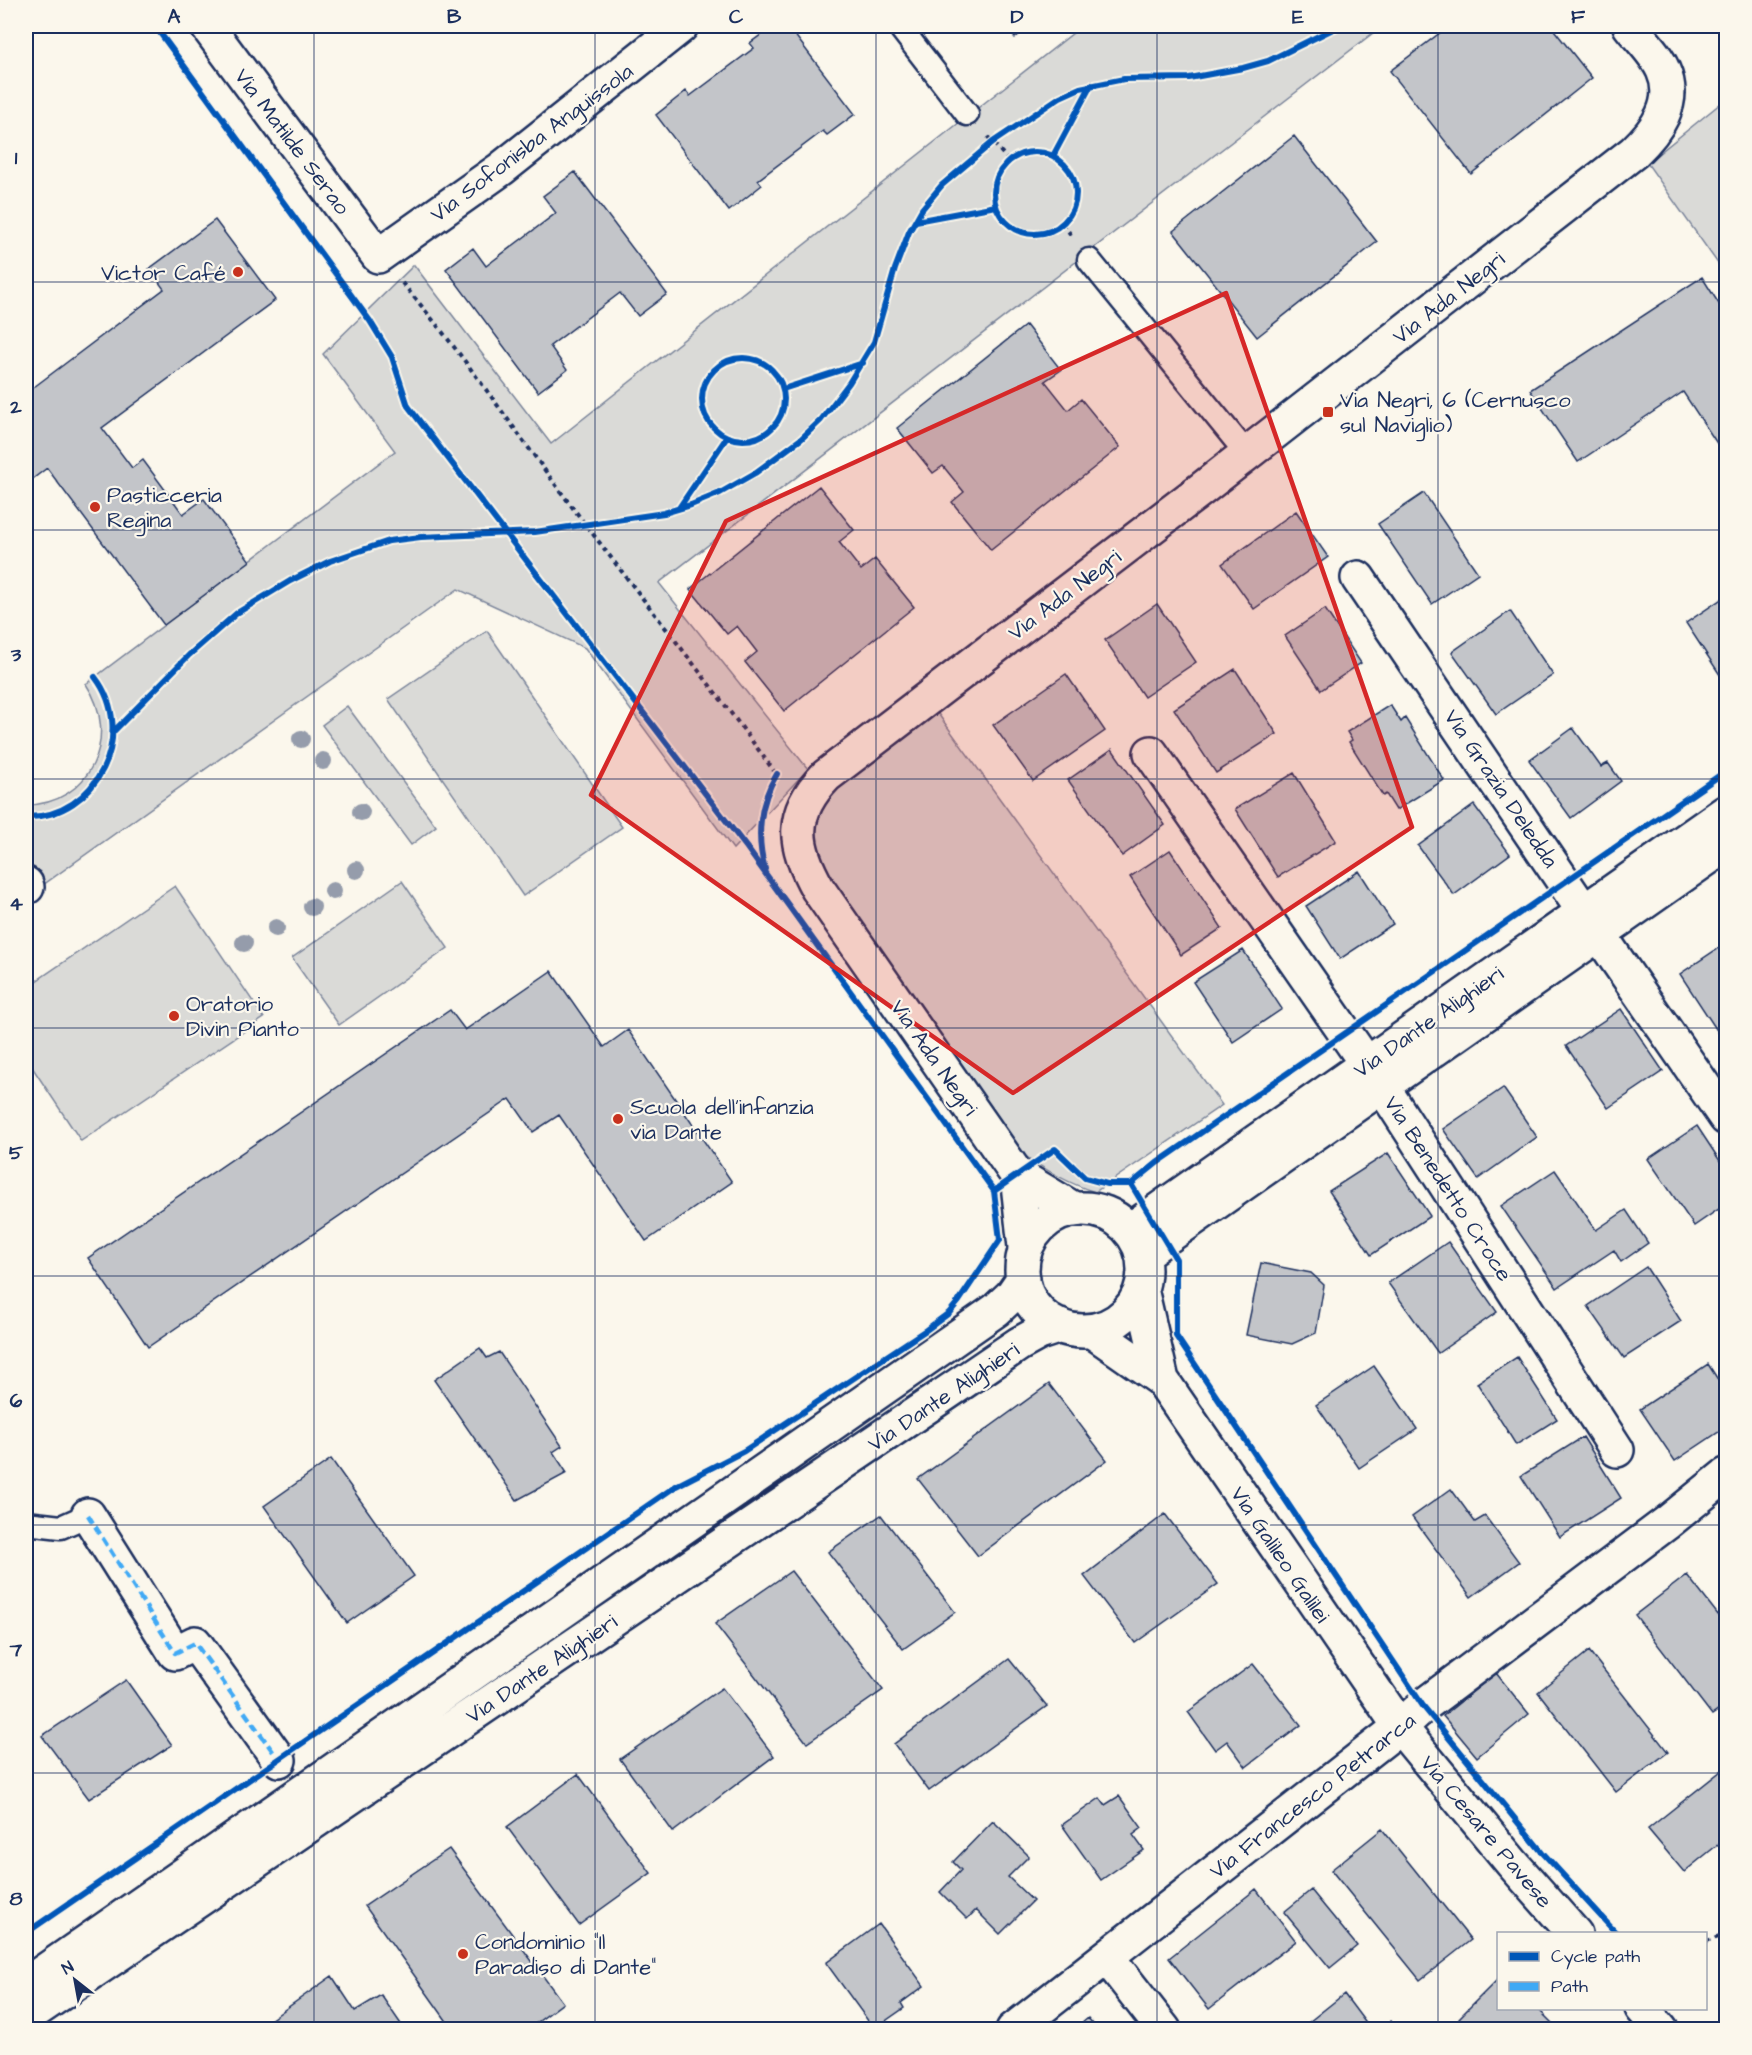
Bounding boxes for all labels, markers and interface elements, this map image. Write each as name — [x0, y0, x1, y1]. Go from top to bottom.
text: A — [168, 3, 181, 31]
text: B — [447, 3, 462, 31]
text: C — [729, 3, 744, 31]
text: D — [1011, 3, 1024, 31]
text: E — [1292, 3, 1304, 31]
text: F — [1571, 3, 1586, 31]
street label: Via Sofonisba Anguissola — [424, 57, 640, 231]
street label: Via Matilde Serao — [226, 62, 357, 222]
text: 1 — [15, 144, 18, 172]
street label: Via Ada Negri — [1386, 244, 1512, 353]
place label: Victor Café — [101, 258, 226, 289]
marker: Victor Café — [231, 265, 245, 279]
place label: Via Negri, 6 (Cernusco sul Naviglio) — [1340, 385, 1571, 442]
text: 2 — [9, 393, 22, 421]
marker: Via Negri, 6 (Cernusco sul Naviglio) — [1321, 405, 1335, 419]
place label: Pasticceria Regina — [107, 480, 222, 537]
marker: Pasticceria Regina — [88, 500, 102, 514]
street label: Via Ada Negri — [1002, 542, 1129, 649]
text: 3 — [10, 641, 22, 669]
street label: Via Grazia Deledda — [1436, 703, 1565, 874]
text: 4 — [9, 890, 23, 918]
street label: Via Dante Alighieri — [1347, 959, 1511, 1087]
place label: Oratorio Divin Pianto — [186, 989, 300, 1045]
street label: Via Ada Negri — [882, 994, 985, 1123]
marker: Oratorio Divin Pianto — [167, 1009, 181, 1023]
street label: Via Benedetto Croce — [1376, 1090, 1520, 1288]
place label: Scuola dell'infanzia via Dante — [630, 1092, 814, 1148]
marker: Scuola dell'infanzia via Dante — [611, 1112, 625, 1126]
text: 5 — [9, 1139, 24, 1167]
street label: Via Dante Alighieri — [862, 1335, 1026, 1460]
text: 6 — [10, 1387, 23, 1415]
street label: Via Galileo Galilei — [1223, 1480, 1337, 1629]
street label: Via Dante Alighieri — [460, 1607, 624, 1732]
text: 7 — [9, 1636, 23, 1664]
street label: Via Francesco Petrarca — [1203, 1706, 1423, 1887]
street label: Via Cesare Pavese — [1413, 1749, 1559, 1915]
text: 8 — [10, 1885, 23, 1913]
place label: Condominio "Il Paradiso di Dante" — [475, 1927, 656, 1983]
legend — [1497, 1932, 1707, 2010]
text: Cycle path — [1551, 1944, 1640, 1970]
marker: Condominio "Il Paradiso di Dante" — [456, 1947, 470, 1961]
north arrow — [45, 1950, 105, 2010]
text: N — [58, 1956, 78, 1980]
text: Path — [1551, 1974, 1588, 1999]

